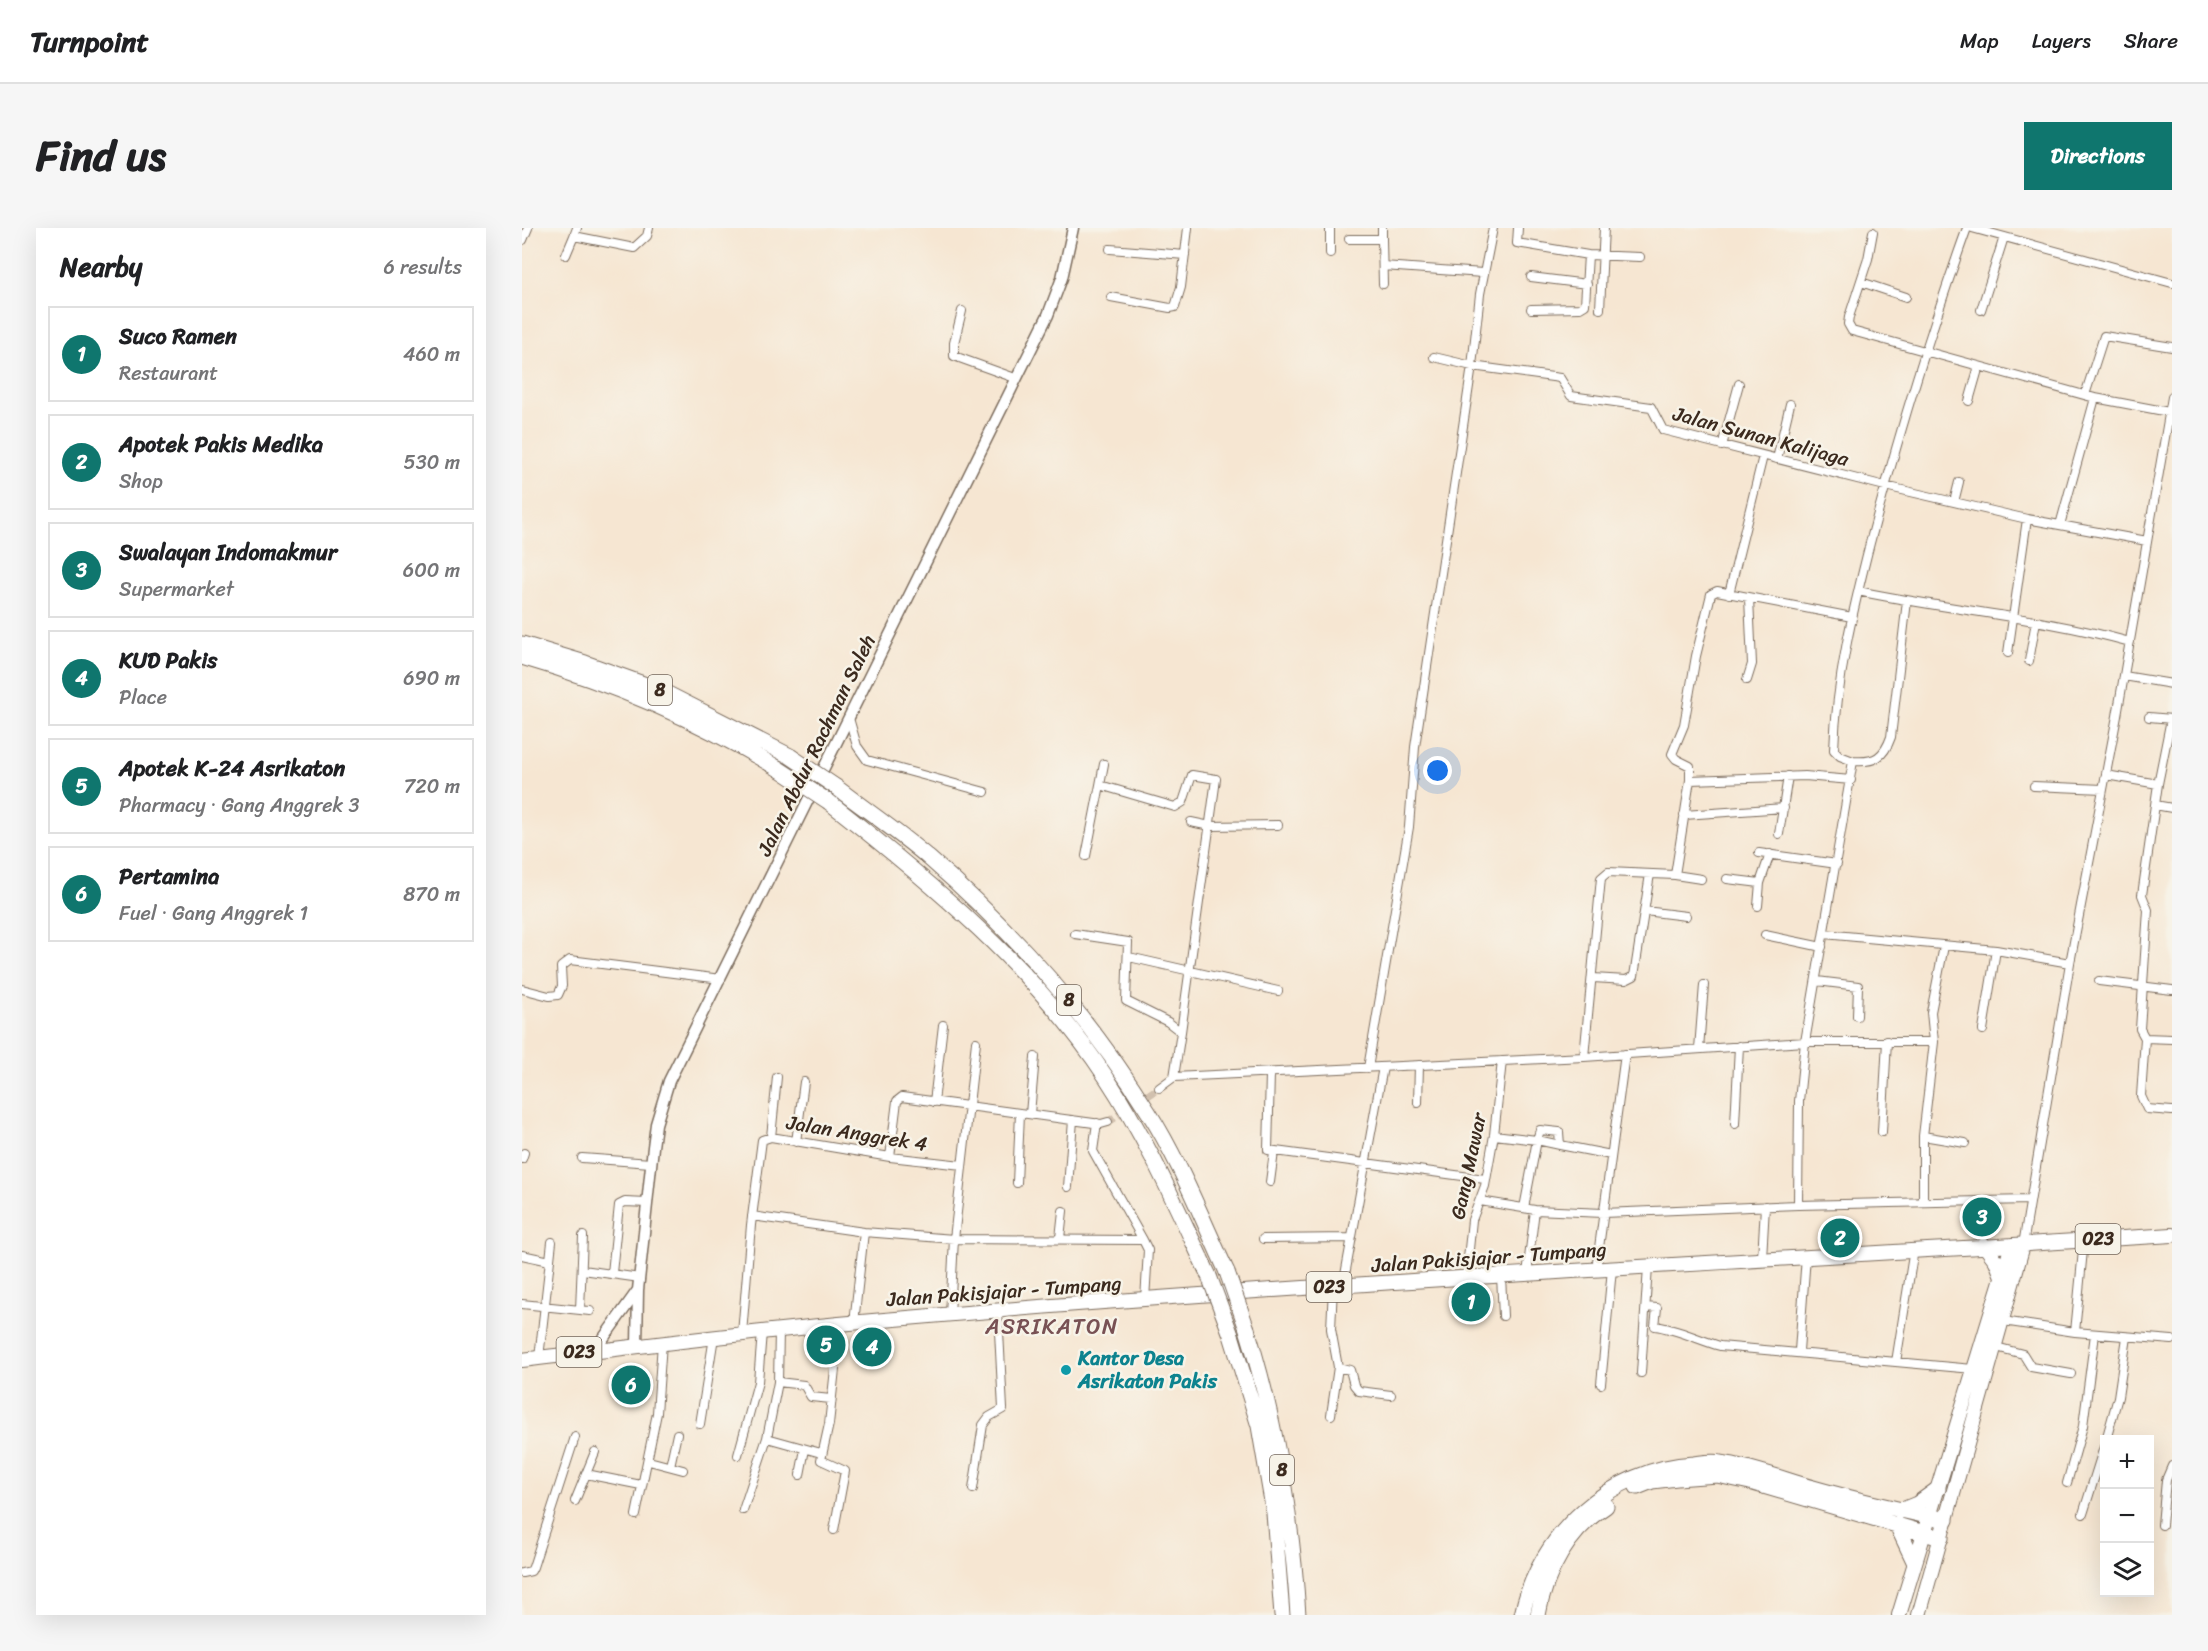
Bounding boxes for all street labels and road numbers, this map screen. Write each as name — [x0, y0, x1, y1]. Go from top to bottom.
street label: Jalan Sunan Kalijaga — [1668, 396, 1854, 477]
street label: Jalan Abdur Rachman Saleh — [747, 628, 885, 863]
road number: 8 — [648, 675, 672, 705]
road number: 8 — [1057, 985, 1081, 1015]
street label: Jalan Anggrek 4 — [783, 1105, 930, 1162]
street label: Gang Mawar — [1440, 1108, 1497, 1222]
road number: 023 — [2076, 1224, 2120, 1254]
street label: Jalan Pakisjajar - Tumpang — [1369, 1232, 1608, 1283]
street label: Jalan Pakisjajar - Tumpang — [884, 1266, 1123, 1317]
road number: 023 — [1306, 1272, 1352, 1302]
road number: 023 — [556, 1337, 602, 1367]
road number: 8 — [1270, 1455, 1294, 1485]

